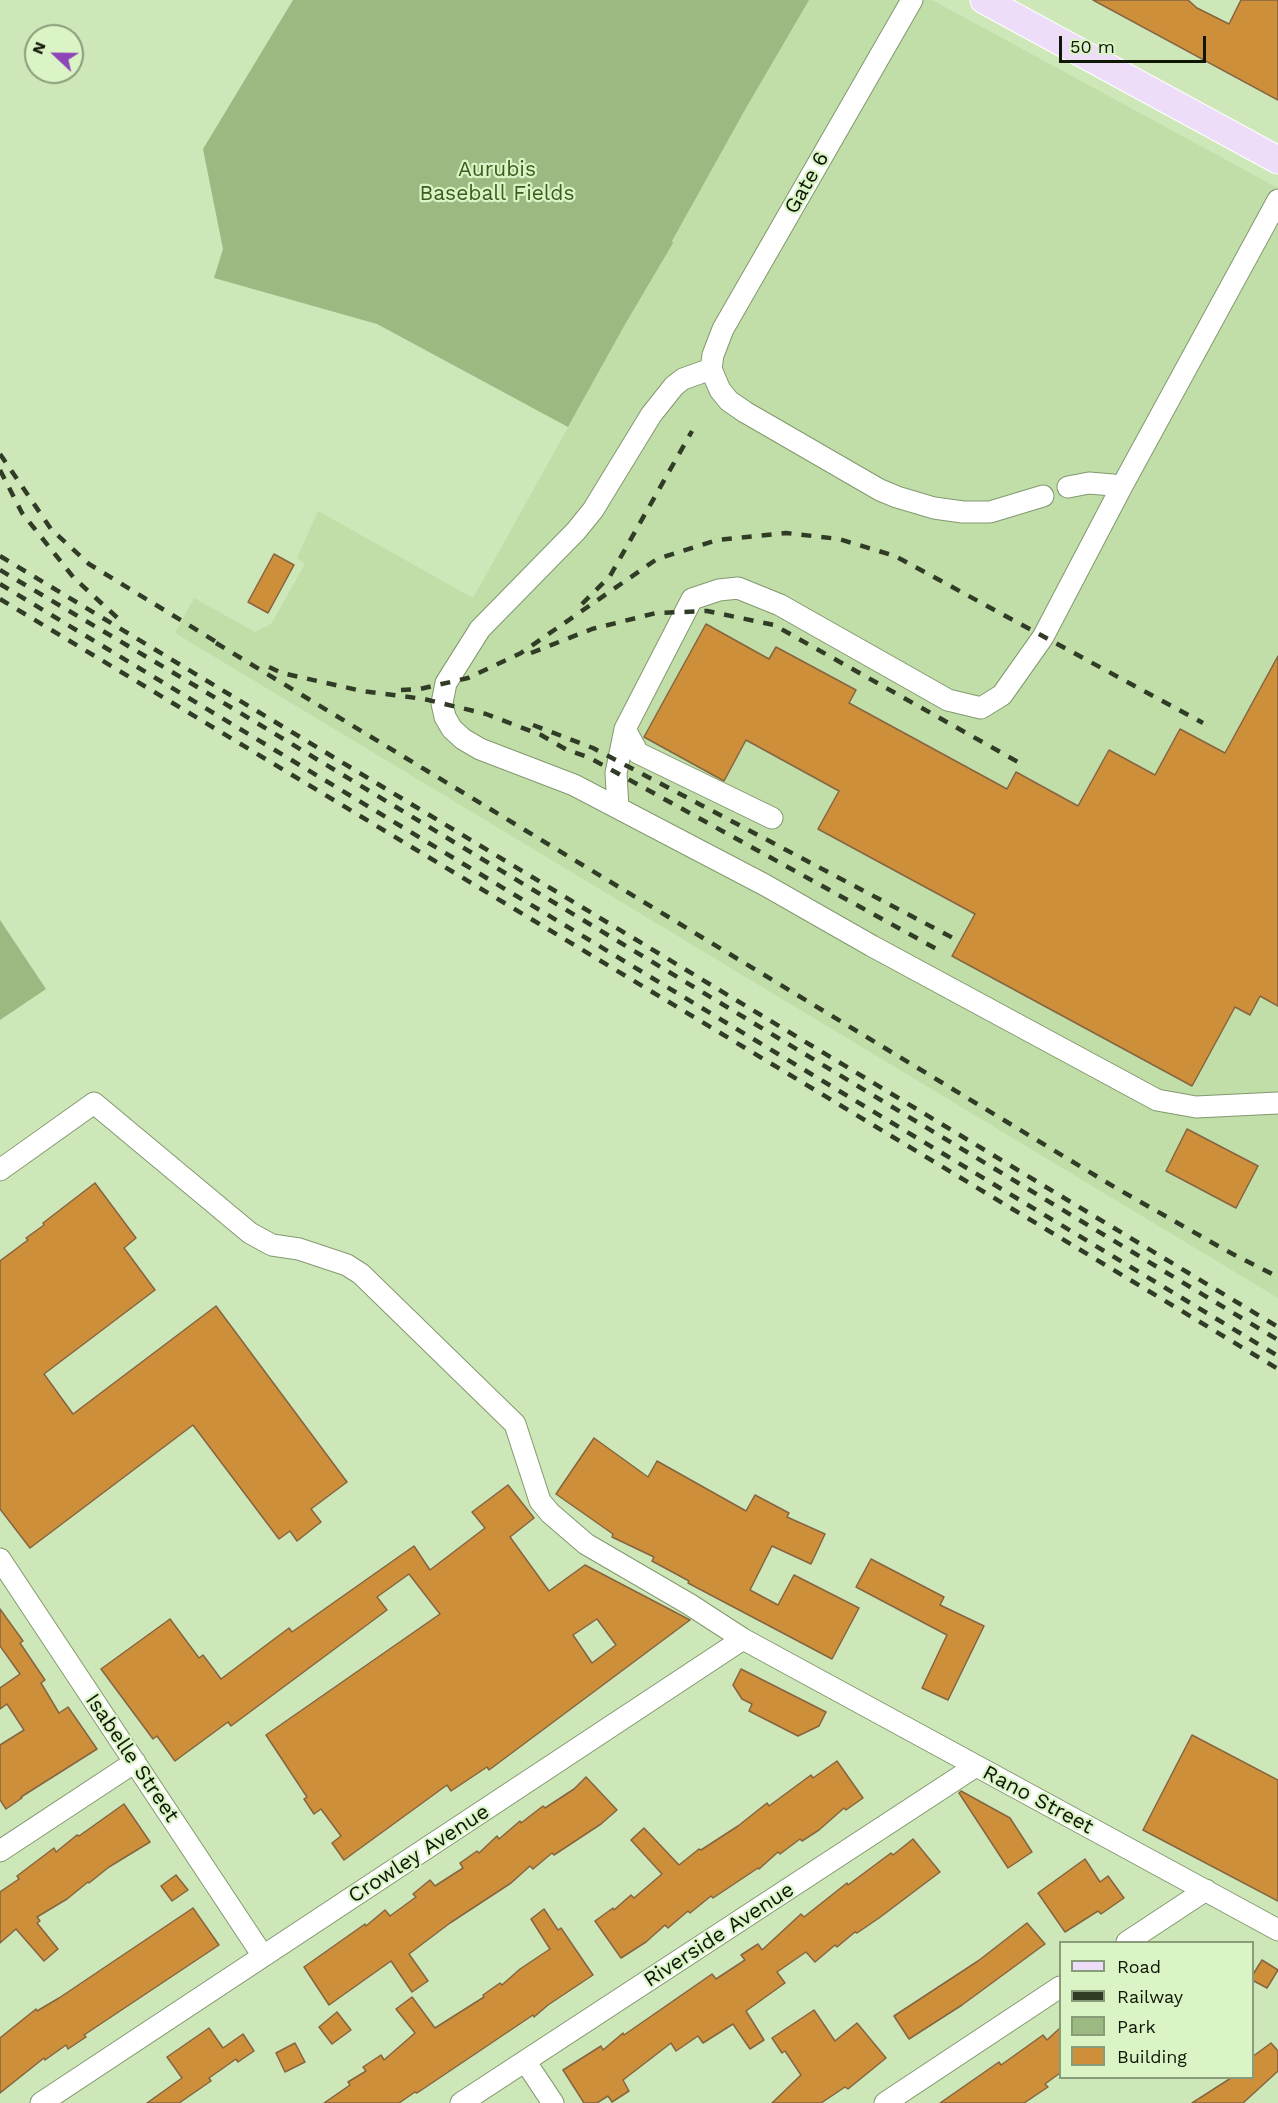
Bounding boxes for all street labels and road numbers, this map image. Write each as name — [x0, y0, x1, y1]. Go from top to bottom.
street label: Gate 6 — [779, 147, 835, 219]
street label: Isabelle Street — [80, 1689, 184, 1827]
street label: Rano Street — [978, 1760, 1098, 1840]
street label: Crowley Avenue — [344, 1799, 494, 1909]
street label: Riverside Avenue — [639, 1877, 799, 1993]

